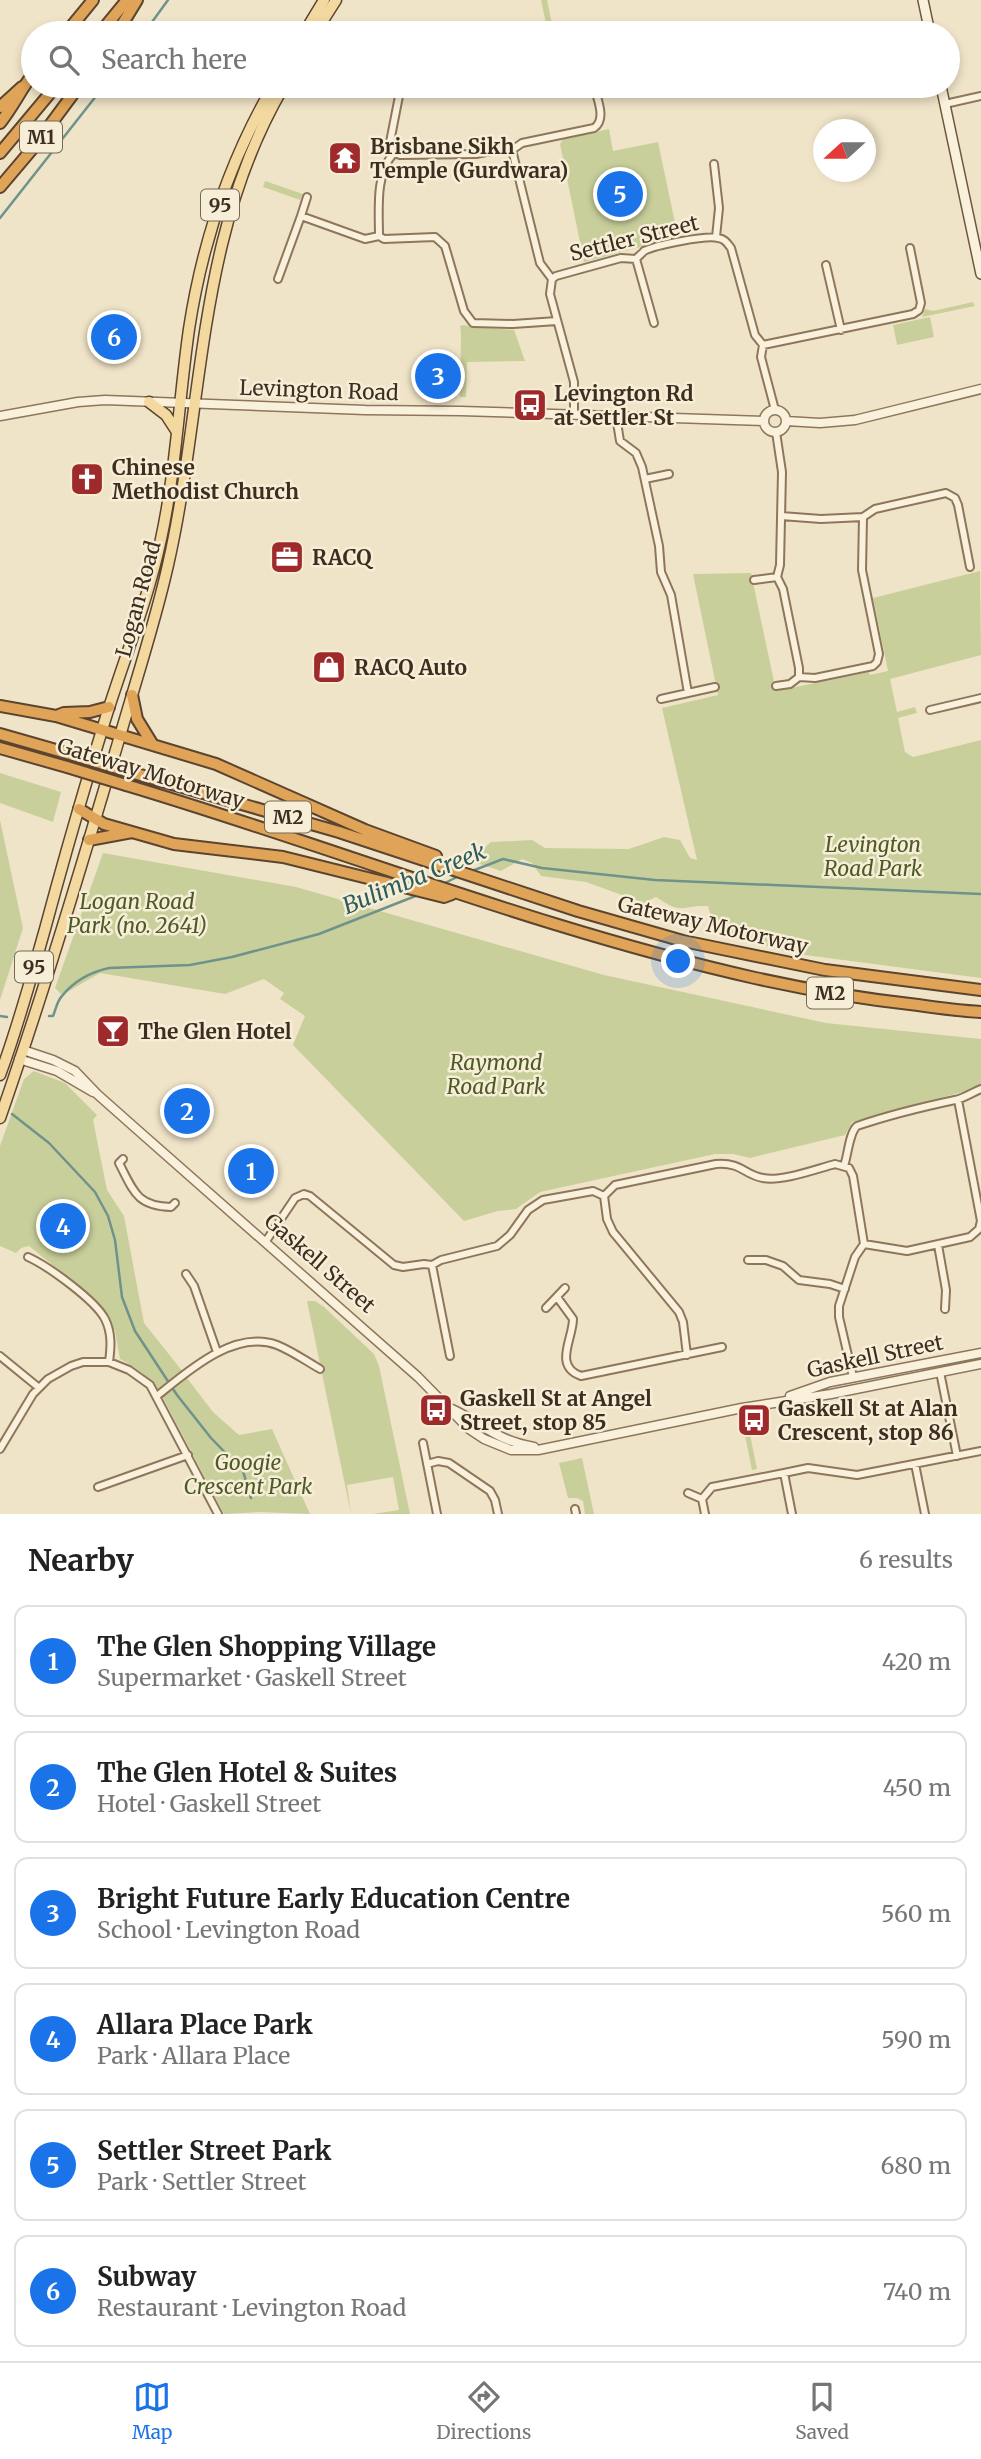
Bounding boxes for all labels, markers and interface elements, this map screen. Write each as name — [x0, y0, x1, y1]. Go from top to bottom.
search box — [21, 21, 960, 98]
icon: search — [45, 41, 83, 79]
text: Search here — [101, 43, 247, 76]
north arrow — [813, 119, 876, 182]
road number: M1 — [20, 122, 62, 153]
place label: Brisbane Sikh Temple (Gurdwara) — [370, 133, 568, 184]
temple icon: Brisbane Sikh Temple (Gurdwara) — [326, 139, 364, 177]
pin: 5 — [597, 168, 643, 220]
road number: 95 — [201, 190, 239, 220]
street label: Settler Street — [567, 209, 701, 267]
pin: 6 — [91, 311, 137, 363]
pin: 3 — [415, 350, 461, 402]
street label: Levington Road — [239, 374, 400, 406]
place label: Levington Rd at Settler St — [554, 380, 694, 431]
bus stop icon: Levington Rd at Settler St — [511, 386, 549, 424]
place label: Chinese Methodist Church — [112, 454, 299, 505]
church icon: Chinese Methodist Church — [68, 460, 106, 498]
street label: Logan Road — [110, 537, 167, 660]
office icon: RACQ — [268, 538, 306, 576]
place label: RACQ — [312, 544, 373, 571]
shop icon: RACQ Auto — [310, 648, 348, 686]
place label: RACQ Auto — [354, 654, 467, 681]
street label: Gateway Motorway — [54, 732, 249, 815]
road number: M2 — [265, 802, 311, 832]
park label: Levington Road Park — [824, 831, 923, 882]
water label: Bulimba Creek — [338, 836, 490, 920]
park label: Logan Road Park (no. 2641) — [67, 888, 207, 939]
street label: Gateway Motorway — [615, 890, 812, 960]
your location — [661, 944, 695, 978]
road number: 95 — [15, 951, 53, 982]
road number: M2 — [807, 978, 853, 1009]
bar icon: The Glen Hotel — [94, 1012, 132, 1050]
place label: The Glen Hotel — [138, 1018, 292, 1045]
park label: Raymond Road Park — [447, 1049, 546, 1100]
pin: 2 — [164, 1085, 210, 1137]
pin: 1 — [228, 1145, 274, 1197]
pin: 4 — [40, 1200, 86, 1252]
street label: Gaskell Street — [259, 1207, 381, 1319]
street label: Gaskell Street — [805, 1328, 945, 1384]
place label: Gaskell St at Angel Street, stop 85 — [460, 1385, 652, 1436]
bus stop icon: Gaskell St at Angel Street, stop 85 — [417, 1391, 455, 1429]
place label: Gaskell St at Alan Crescent, stop 86 — [778, 1395, 958, 1446]
bus stop icon: Gaskell St at Alan Crescent, stop 86 — [735, 1401, 773, 1439]
park label: Googie Crescent Park — [184, 1449, 313, 1500]
text: Nearby — [28, 1541, 134, 1579]
text: 6 results — [859, 1545, 953, 1574]
text: The Glen Shopping Village — [97, 1630, 436, 1663]
text: 1 — [48, 1647, 58, 1676]
text: 420 m — [882, 1647, 951, 1676]
text: Supermarket · Gaskell Street — [97, 1663, 407, 1692]
text: The Glen Hotel & Suites — [97, 1756, 397, 1789]
text: 2 — [46, 1773, 60, 1802]
text: 450 m — [883, 1773, 951, 1802]
text: Hotel · Gaskell Street — [97, 1789, 321, 1818]
text: Bright Future Early Education Centre — [97, 1882, 570, 1915]
text: 3 — [46, 1899, 60, 1928]
text: 560 m — [881, 1899, 951, 1928]
text: School · Levington Road — [97, 1915, 360, 1944]
text: Allara Place Park — [97, 2008, 313, 2041]
text: 4 — [46, 2025, 60, 2054]
text: 590 m — [881, 2025, 951, 2054]
text: Park · Allara Place — [97, 2041, 290, 2070]
text: Settler Street Park — [97, 2134, 331, 2167]
text: 5 — [46, 2151, 60, 2180]
text: 680 m — [880, 2151, 951, 2180]
text: Park · Settler Street — [97, 2167, 306, 2196]
text: Subway — [97, 2260, 196, 2293]
text: 6 — [46, 2277, 60, 2306]
text: 740 m — [883, 2277, 951, 2306]
text: Restaurant · Levington Road — [97, 2293, 406, 2322]
tab: Map — [132, 2378, 172, 2444]
tab: Directions — [436, 2378, 531, 2444]
tab: Saved — [795, 2378, 849, 2444]

